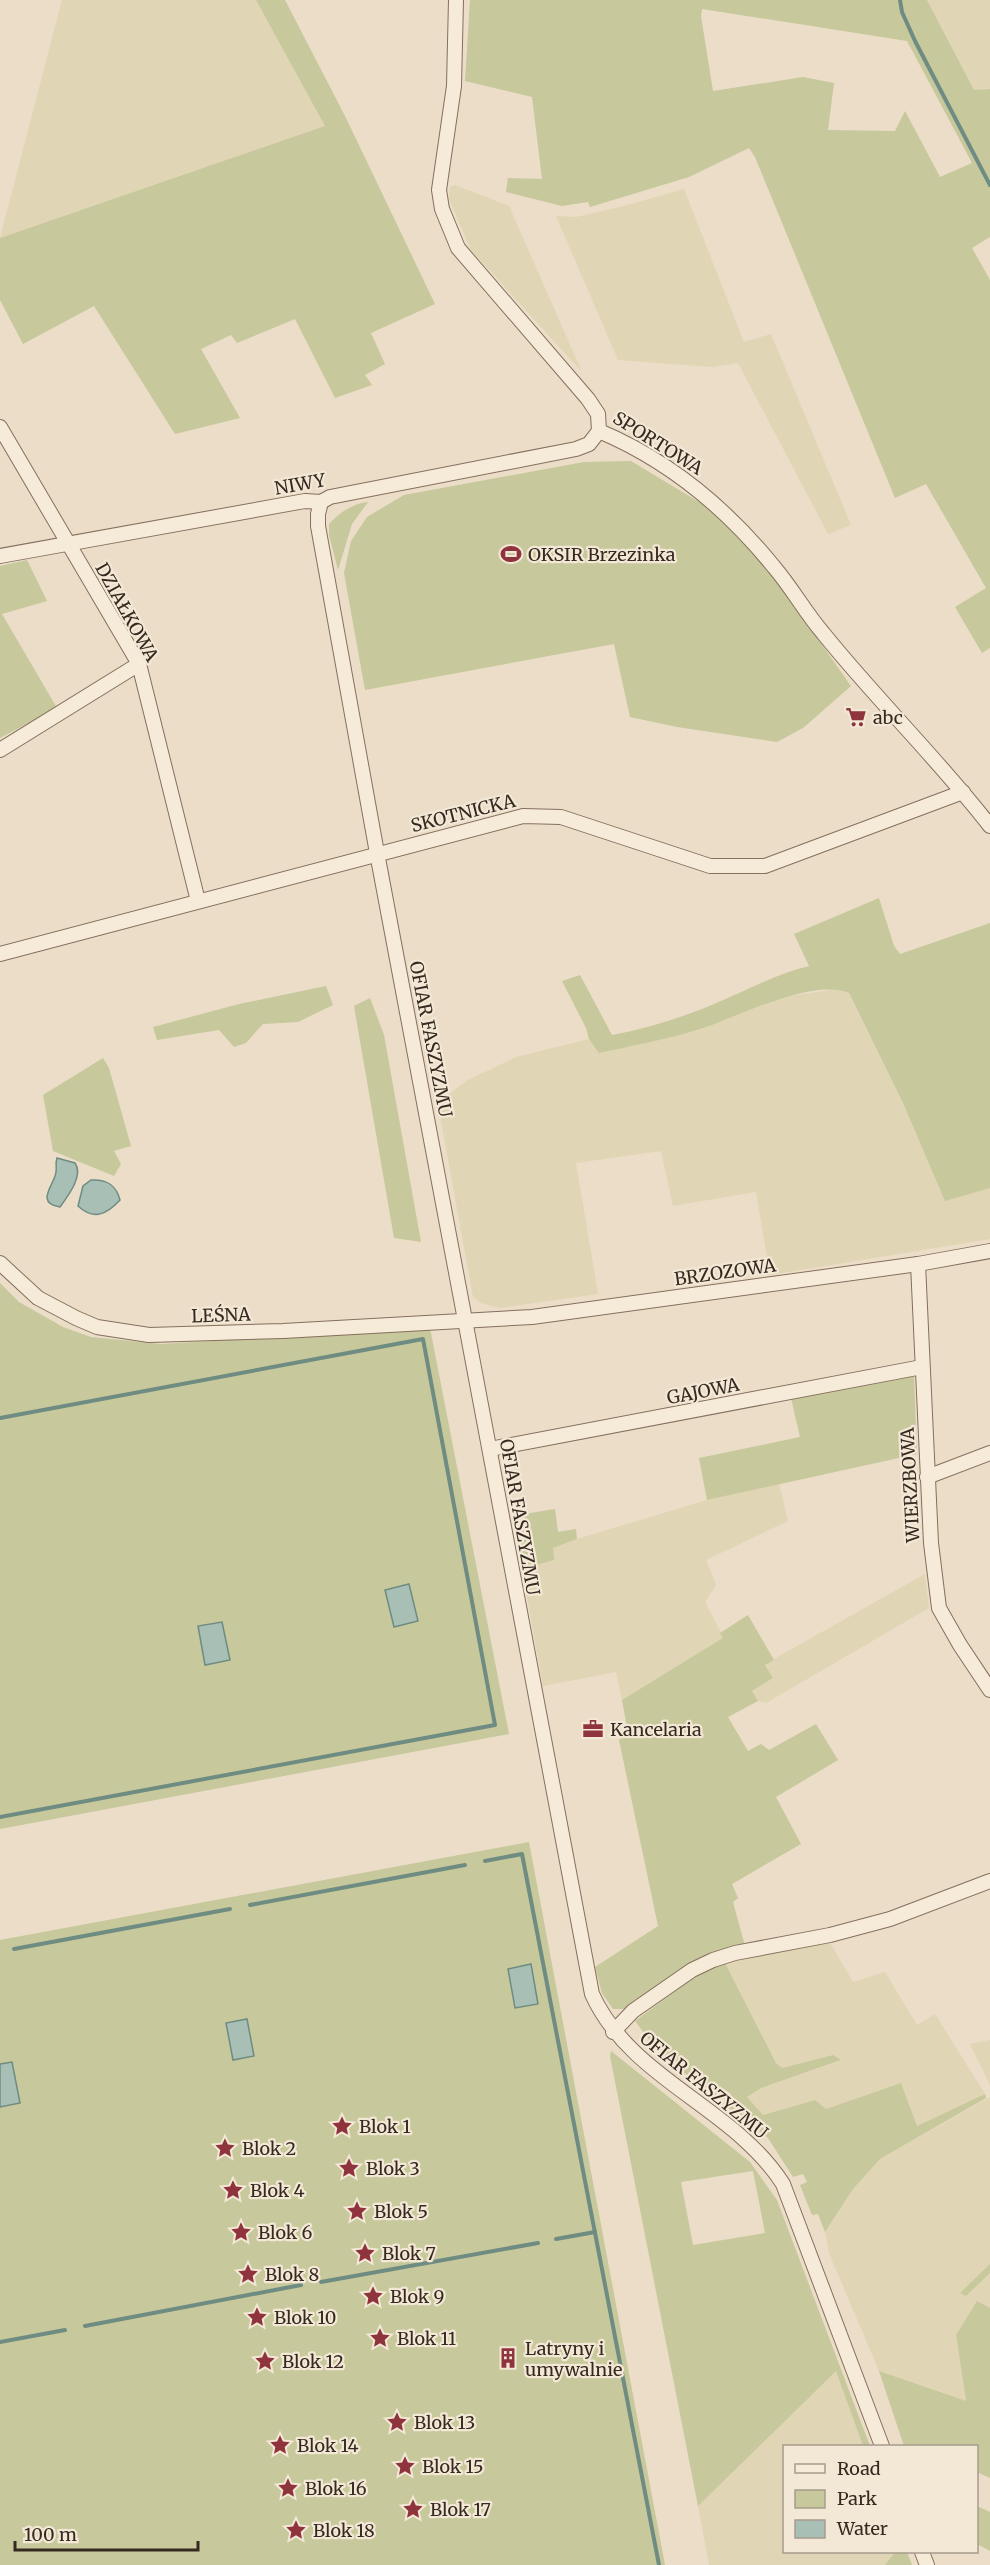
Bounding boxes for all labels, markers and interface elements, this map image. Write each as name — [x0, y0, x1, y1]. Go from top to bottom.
street label: SPORTOWA — [609, 406, 707, 480]
street label: NIWY — [273, 468, 328, 500]
sports icon: OKSIR Brzezinka — [499, 542, 523, 566]
place label: OKSIR Brzezinka — [528, 543, 676, 566]
street label: DZIAŁKOWA — [90, 558, 164, 666]
supermarket icon: abc — [844, 705, 868, 729]
place label: abc — [873, 706, 903, 729]
street label: SKOTNICKA — [408, 789, 518, 837]
street label: OFIAR FASZYZMU — [405, 959, 458, 1120]
street label: BRZOZOWA — [673, 1253, 777, 1290]
street label: LEŚNA — [191, 1302, 251, 1328]
street label: GAJOWA — [665, 1373, 741, 1409]
street label: WIERZBOWA — [895, 1427, 925, 1544]
street label: OFIAR FASZYZMU — [495, 1437, 545, 1598]
office icon: Kancelaria — [581, 1717, 605, 1741]
place label: Kancelaria — [610, 1718, 702, 1741]
street label: OFIAR FASZYZMU — [635, 2026, 773, 2144]
place icon: Blok 1 — [330, 2114, 354, 2138]
place label: Blok 1 — [359, 2115, 411, 2138]
place icon: Blok 2 — [213, 2136, 237, 2160]
place label: Blok 2 — [242, 2137, 296, 2160]
place icon: Blok 3 — [337, 2156, 361, 2180]
place label: Blok 3 — [366, 2157, 420, 2180]
place icon: Blok 4 — [221, 2178, 245, 2202]
place label: Blok 4 — [250, 2179, 305, 2202]
place icon: Blok 5 — [345, 2199, 369, 2223]
place label: Blok 5 — [374, 2200, 428, 2223]
place icon: Blok 6 — [229, 2220, 253, 2244]
place label: Blok 6 — [258, 2221, 312, 2244]
place icon: Blok 7 — [353, 2241, 377, 2265]
place label: Blok 7 — [382, 2242, 436, 2265]
place icon: Blok 8 — [236, 2262, 260, 2286]
place label: Blok 8 — [265, 2263, 319, 2286]
place icon: Blok 9 — [361, 2284, 385, 2308]
place label: Blok 9 — [390, 2285, 444, 2308]
place icon: Blok 10 — [245, 2305, 269, 2329]
place label: Blok 10 — [274, 2306, 336, 2329]
place icon: Blok 11 — [368, 2326, 392, 2350]
place label: Blok 11 — [397, 2327, 456, 2350]
place label: Latryny i umywalnie — [525, 2337, 622, 2381]
building icon: Latryny i umywalnie — [496, 2346, 520, 2370]
place icon: Blok 12 — [253, 2349, 277, 2373]
place label: Blok 12 — [282, 2350, 344, 2373]
place icon: Blok 13 — [385, 2410, 409, 2434]
place label: Blok 13 — [414, 2411, 475, 2434]
place icon: Blok 14 — [268, 2433, 292, 2457]
place label: Blok 14 — [297, 2434, 359, 2457]
legend — [783, 2445, 978, 2553]
place icon: Blok 15 — [393, 2454, 417, 2478]
place label: Blok 15 — [422, 2455, 484, 2478]
text: Road — [837, 2457, 881, 2480]
place icon: Blok 16 — [276, 2476, 300, 2500]
place label: Blok 16 — [305, 2477, 367, 2500]
text: Park — [837, 2487, 878, 2510]
place icon: Blok 17 — [401, 2497, 425, 2521]
place label: Blok 17 — [430, 2498, 491, 2521]
scale bar — [15, 2514, 198, 2552]
text: Water — [836, 2517, 888, 2540]
place icon: Blok 18 — [284, 2518, 308, 2542]
place label: Blok 18 — [313, 2519, 375, 2542]
text: 100 m — [24, 2523, 77, 2546]

